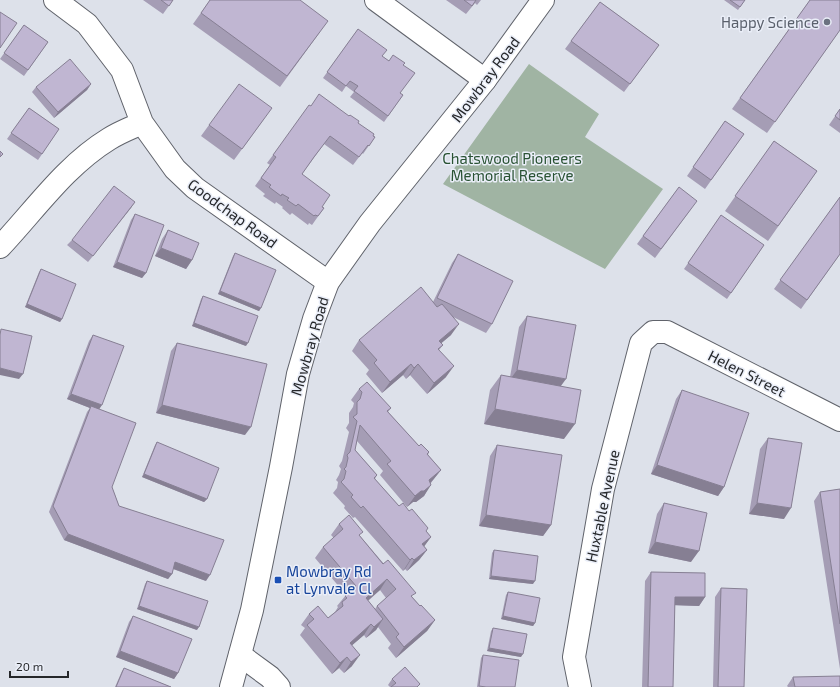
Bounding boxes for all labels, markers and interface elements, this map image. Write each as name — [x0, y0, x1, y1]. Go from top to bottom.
place label: Happy Science — [721, 13, 819, 31]
marker: Happy Science — [822, 17, 832, 27]
street label: Mowbray Road — [447, 33, 523, 125]
park label: Chatswood Pioneers Memorial Reserve — [442, 149, 582, 184]
street label: Goodchap Road — [185, 175, 281, 251]
street label: Mowbray Road — [286, 294, 332, 398]
street label: Helen Street — [705, 346, 789, 400]
street label: Huxtable Avenue — [581, 448, 623, 564]
place label: Mowbray Rd at Lynvale Cl — [286, 562, 372, 597]
marker: Mowbray Rd at Lynvale Cl — [273, 575, 283, 585]
scale bar — [10, 653, 68, 679]
text: 20 m — [16, 659, 43, 673]

